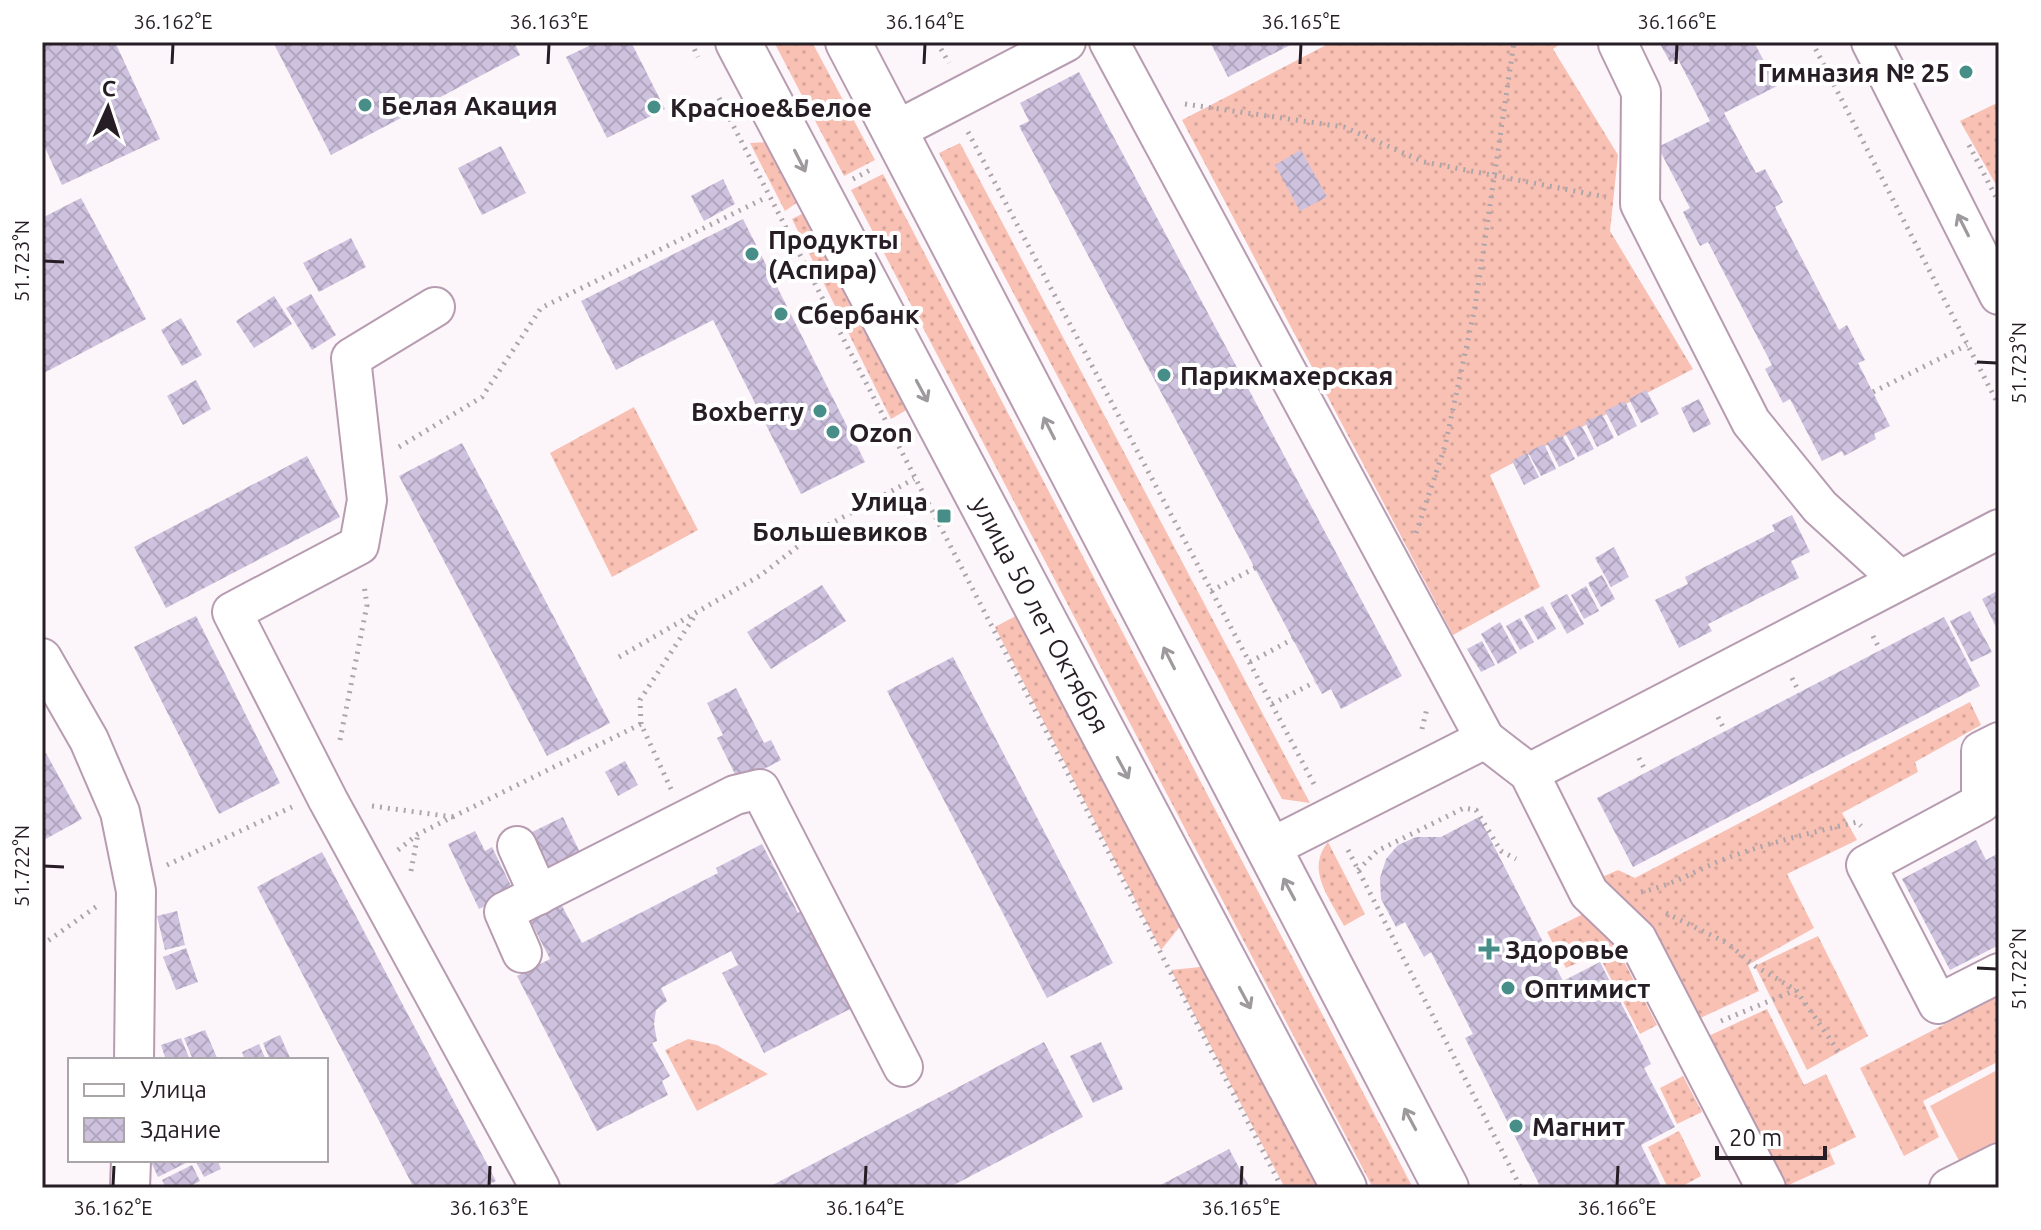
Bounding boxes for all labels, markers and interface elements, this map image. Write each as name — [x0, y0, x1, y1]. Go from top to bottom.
text: 36.162°E — [134, 10, 213, 33]
text: 36.163°E — [510, 10, 589, 33]
text: 36.164°E — [886, 10, 965, 33]
text: 36.165°E — [1262, 10, 1341, 33]
text: 36.166°E — [1638, 10, 1717, 33]
place label: Гимназия № 25 — [1757, 58, 1950, 87]
marker: Гимназия № 25 — [1957, 63, 1975, 81]
north arrow — [68, 68, 148, 148]
text: С — [101, 75, 117, 100]
place label: Белая Акация — [381, 91, 558, 120]
place label: Красное&Белое — [670, 93, 872, 122]
marker: Белая Акация — [356, 96, 374, 114]
marker: Красное&Белое — [645, 98, 663, 116]
one-way arrow — [793, 148, 809, 172]
one-way arrow — [1955, 214, 1971, 238]
text: 51.723°N — [10, 220, 33, 302]
place label: Продукты (Аспира) — [768, 225, 899, 284]
marker: Продукты (Аспира) — [743, 245, 761, 263]
place label: Сбербанк — [797, 300, 920, 329]
marker: Сбербанк — [772, 305, 790, 323]
text: 51.723°N — [2007, 322, 2030, 404]
place label: Парикмахерская — [1180, 361, 1394, 390]
marker: Парикмахерская — [1155, 366, 1173, 384]
one-way arrow — [915, 378, 930, 402]
place label: Boxberry — [691, 397, 804, 426]
marker: Boxberry — [811, 402, 829, 420]
one-way arrow — [1040, 416, 1056, 440]
place label: Ozon — [849, 418, 913, 447]
marker: Ozon — [824, 423, 842, 441]
place label: Улица Большевиков — [752, 487, 928, 546]
street label: улица 50 лет Октября — [966, 492, 1116, 738]
marker: Улица Большевиков — [935, 507, 953, 525]
one-way arrow — [1160, 647, 1176, 671]
one-way arrow — [1116, 756, 1132, 780]
text: 51.722°N — [10, 825, 33, 907]
one-way arrow — [1281, 877, 1297, 901]
text: 51.722°N — [2007, 928, 2030, 1010]
place label: Здоровье — [1505, 935, 1629, 964]
marker: Здоровье — [1480, 940, 1498, 958]
place label: Оптимист — [1524, 974, 1650, 1003]
marker: Оптимист — [1499, 979, 1517, 997]
one-way arrow — [1237, 986, 1253, 1010]
legend — [68, 1058, 328, 1162]
text: Улица — [140, 1076, 207, 1103]
one-way arrow — [1402, 1108, 1418, 1131]
scale bar — [1717, 1110, 1825, 1160]
place label: Магнит — [1532, 1112, 1625, 1141]
text: Здание — [140, 1116, 221, 1143]
marker: Магнит — [1507, 1117, 1525, 1135]
text: 20 m — [1729, 1124, 1782, 1151]
text: 36.162°E — [74, 1196, 153, 1219]
text: 36.163°E — [450, 1196, 529, 1219]
text: 36.164°E — [826, 1196, 905, 1219]
text: 36.165°E — [1202, 1196, 1281, 1219]
text: 36.166°E — [1578, 1196, 1657, 1219]

